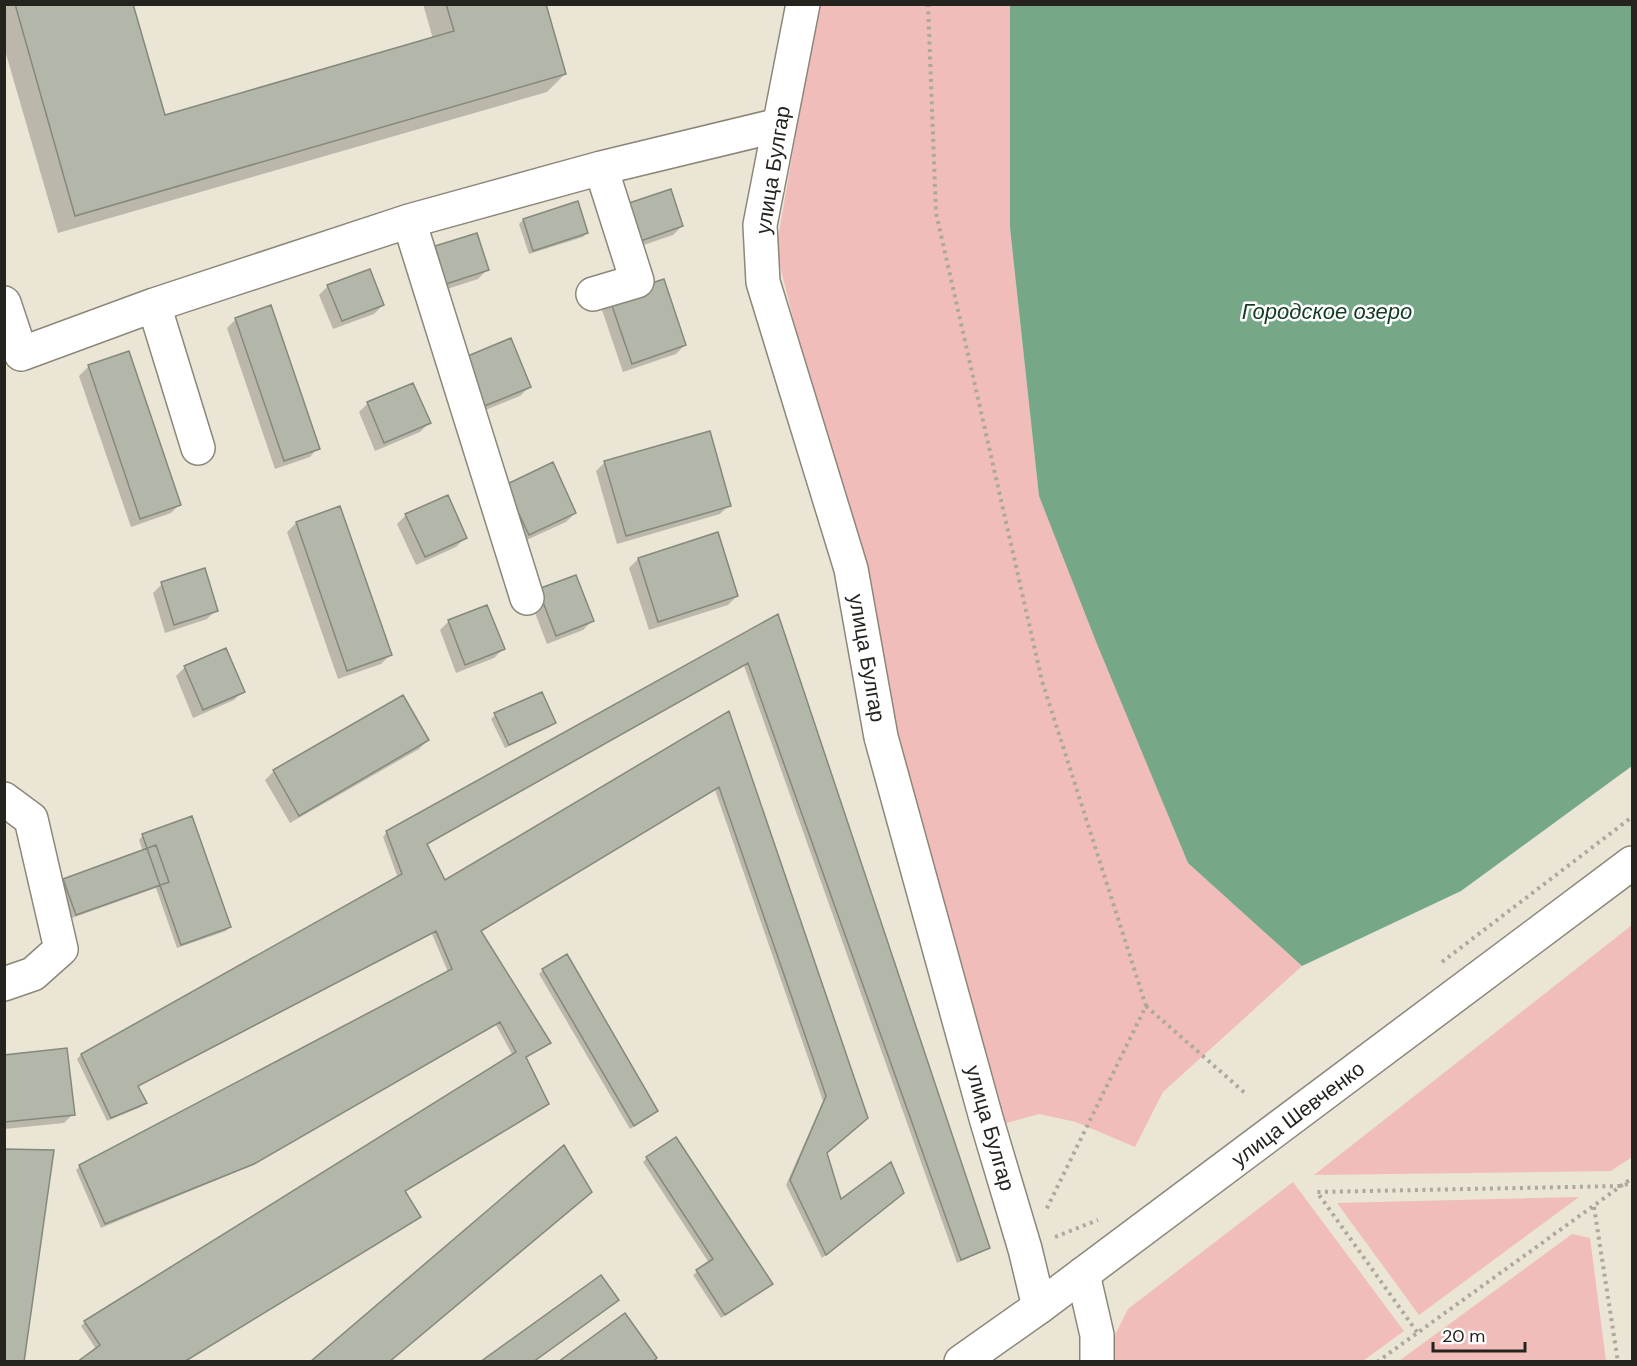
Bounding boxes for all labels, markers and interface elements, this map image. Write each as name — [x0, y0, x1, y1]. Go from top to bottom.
street label: улица Булгар — [749, 104, 797, 236]
water label: Городское озеро — [1242, 297, 1412, 326]
street label: улица Булгар — [842, 592, 892, 724]
street label: улица Шевченко — [1226, 1055, 1370, 1173]
street label: улица Булгар — [959, 1062, 1021, 1194]
scale bar — [1433, 1315, 1524, 1353]
text: 20 m — [1442, 1324, 1485, 1348]

